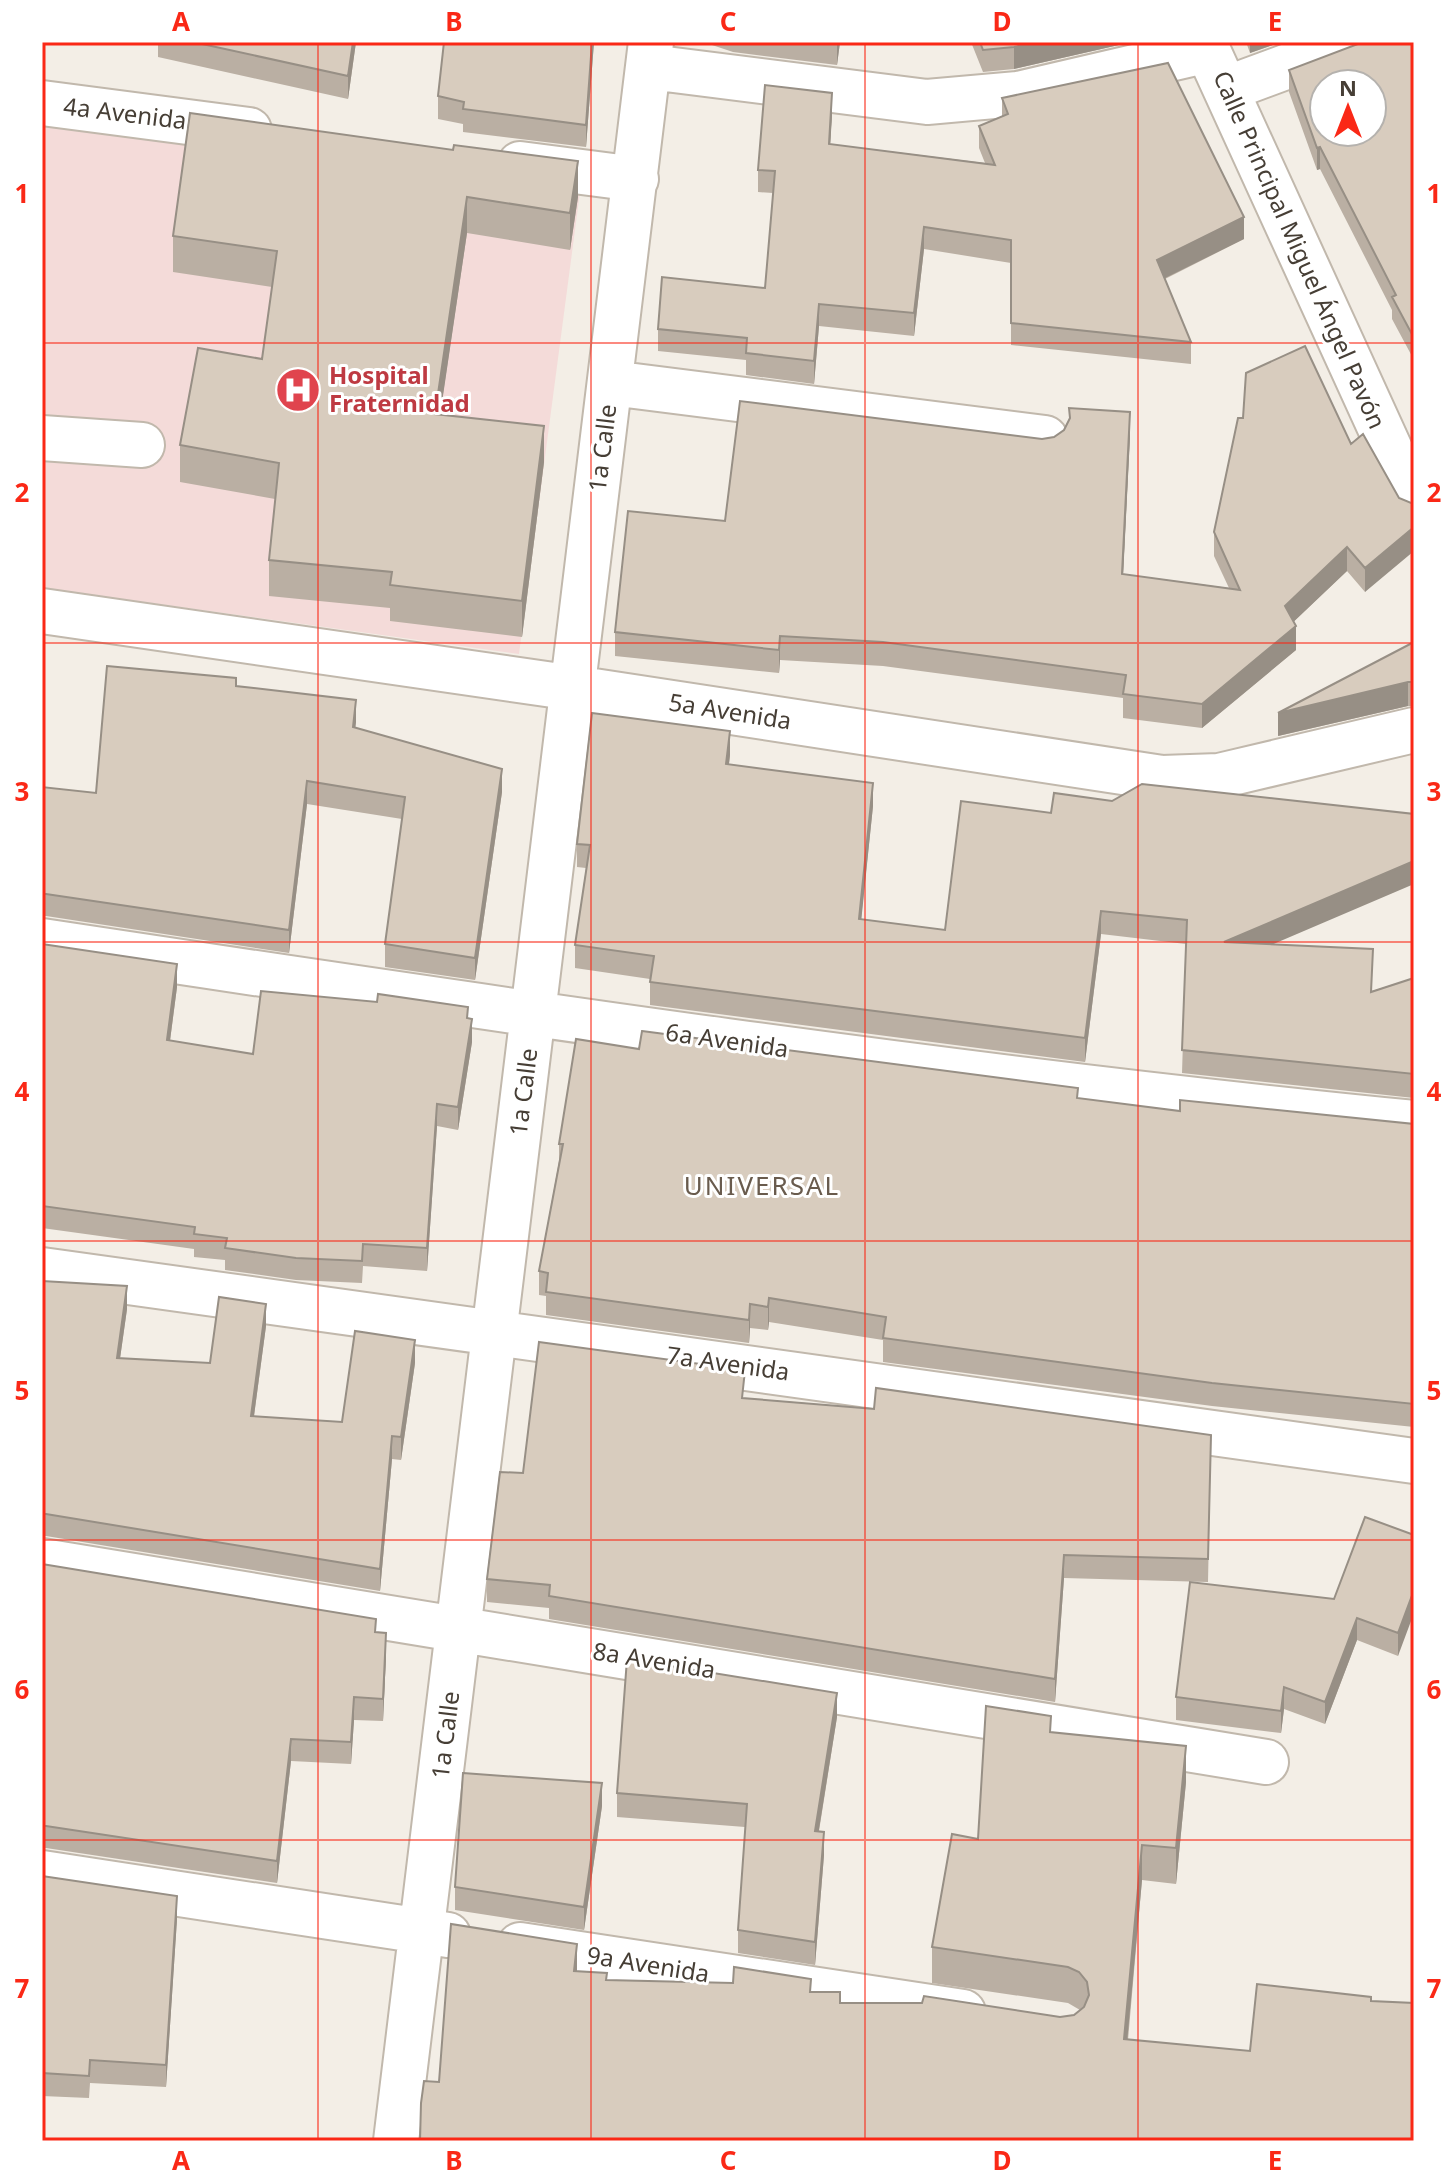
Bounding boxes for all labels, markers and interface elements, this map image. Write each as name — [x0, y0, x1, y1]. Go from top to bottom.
text: A — [172, 3, 190, 39]
text: B — [445, 3, 463, 39]
text: C — [720, 3, 736, 39]
text: D — [992, 3, 1012, 39]
text: E — [1268, 3, 1282, 39]
street label: Calle Principal Miguel Ángel Pavón — [1206, 65, 1394, 434]
north arrow — [1308, 68, 1388, 148]
text: N — [1339, 72, 1357, 102]
street label: 4a Avenida — [62, 89, 189, 136]
text: 1 — [15, 175, 29, 211]
text: 1 — [1427, 175, 1441, 211]
place label: Hospital Fraternidad — [329, 358, 470, 419]
hospital icon: Hospital Fraternidad — [274, 366, 322, 414]
street label: 1a Calle — [580, 402, 623, 493]
text: 2 — [15, 474, 30, 510]
text: 2 — [1427, 474, 1442, 510]
street label: 5a Avenida — [667, 685, 794, 736]
text: 3 — [15, 773, 29, 809]
text: 3 — [1427, 773, 1441, 809]
street label: 6a Avenida — [664, 1015, 791, 1064]
street label: 1a Calle — [501, 1046, 544, 1137]
text: 4 — [15, 1073, 30, 1109]
text: 4 — [1427, 1073, 1442, 1109]
district label: UNIVERSAL — [684, 1167, 840, 1203]
street label: 7a Avenida — [665, 1338, 792, 1387]
text: 5 — [15, 1372, 29, 1408]
text: 5 — [1427, 1372, 1441, 1408]
street label: 8a Avenida — [591, 1634, 718, 1685]
text: 6 — [15, 1671, 30, 1707]
text: 6 — [1427, 1671, 1442, 1707]
street label: 1a Calle — [423, 1689, 466, 1780]
street label: 9a Avenida — [585, 1938, 712, 1989]
text: 7 — [15, 1970, 30, 2006]
text: 7 — [1427, 1970, 1442, 2006]
text: A — [172, 2142, 190, 2178]
text: B — [445, 2142, 463, 2178]
text: C — [720, 2142, 736, 2178]
text: D — [992, 2142, 1012, 2178]
text: E — [1268, 2142, 1282, 2178]

